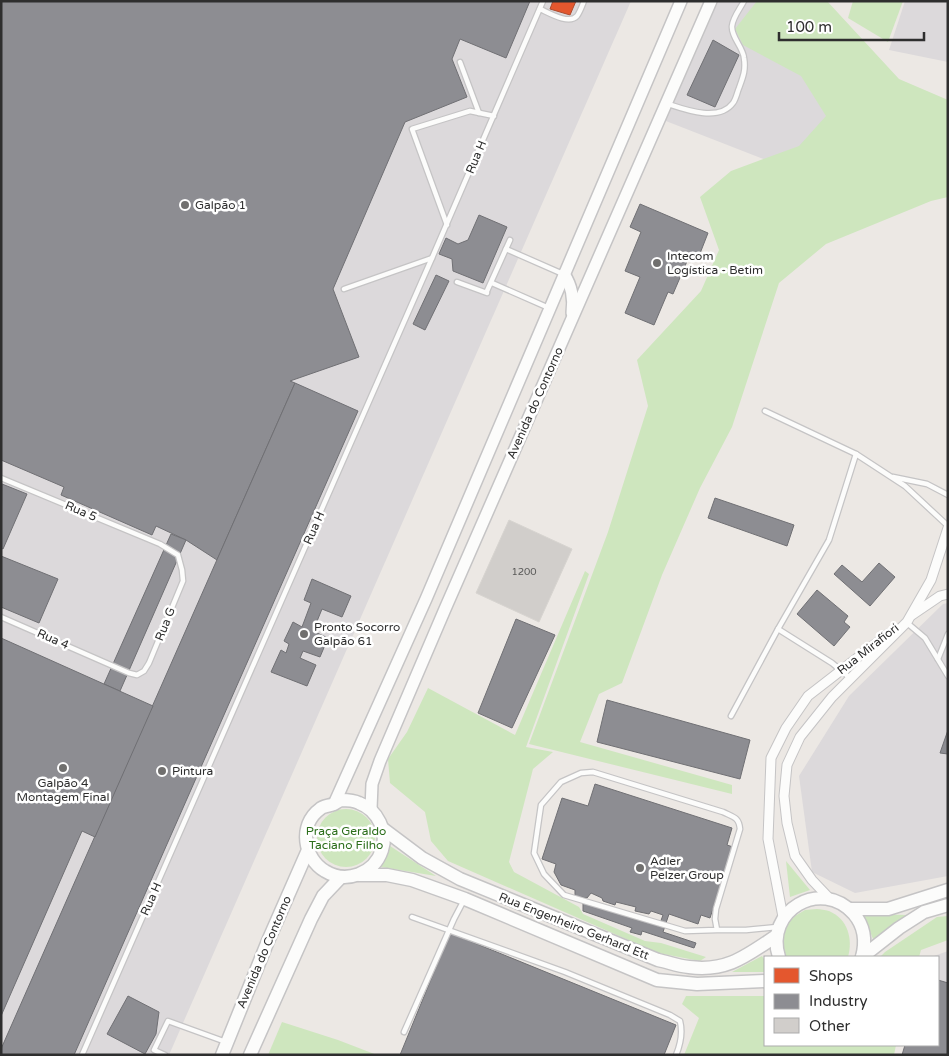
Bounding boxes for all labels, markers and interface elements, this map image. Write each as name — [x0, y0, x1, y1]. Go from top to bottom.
scale bar — [779, 10, 924, 42]
text: 100 m — [786, 18, 832, 36]
street label: Rua H — [463, 138, 489, 176]
place label: Galpão 1 — [195, 198, 246, 212]
marker: Galpão 1 — [179, 199, 191, 211]
place label: Intecom Logística - Betim — [667, 249, 763, 277]
marker: Intecom Logística - Betim — [651, 257, 663, 269]
street label: Avenida do Contorno — [504, 345, 566, 461]
street label: Rua 5 — [63, 498, 99, 524]
street label: Rua H — [301, 509, 327, 547]
house number: 1200 — [511, 566, 537, 578]
street label: Rua G — [152, 605, 178, 643]
place label: Pronto Socorro Galpão 61 — [314, 620, 400, 648]
street label: Rua Mirafiori — [835, 621, 901, 677]
street label: Rua 4 — [35, 626, 71, 652]
marker: Pronto Socorro Galpão 61 — [298, 628, 310, 640]
marker: Galpão 4 Montagem Final — [57, 762, 69, 774]
place label: Pintura — [172, 764, 213, 778]
marker: Pintura — [156, 765, 168, 777]
place label: Galpão 4 Montagem Final — [17, 776, 109, 804]
park label: Praça Geraldo Taciano Filho — [306, 824, 386, 852]
place label: Adler Pelzer Group — [650, 854, 724, 882]
marker: Adler Pelzer Group — [634, 862, 646, 874]
street label: Rua H — [138, 880, 164, 918]
street label: Rua Engenheiro Gerhard Ett — [497, 889, 651, 963]
street label: Avenida do Contorno — [234, 894, 294, 1010]
legend — [764, 956, 939, 1046]
text: Shops — [809, 967, 853, 985]
text: Industry — [809, 992, 868, 1010]
text: Other — [809, 1017, 851, 1035]

